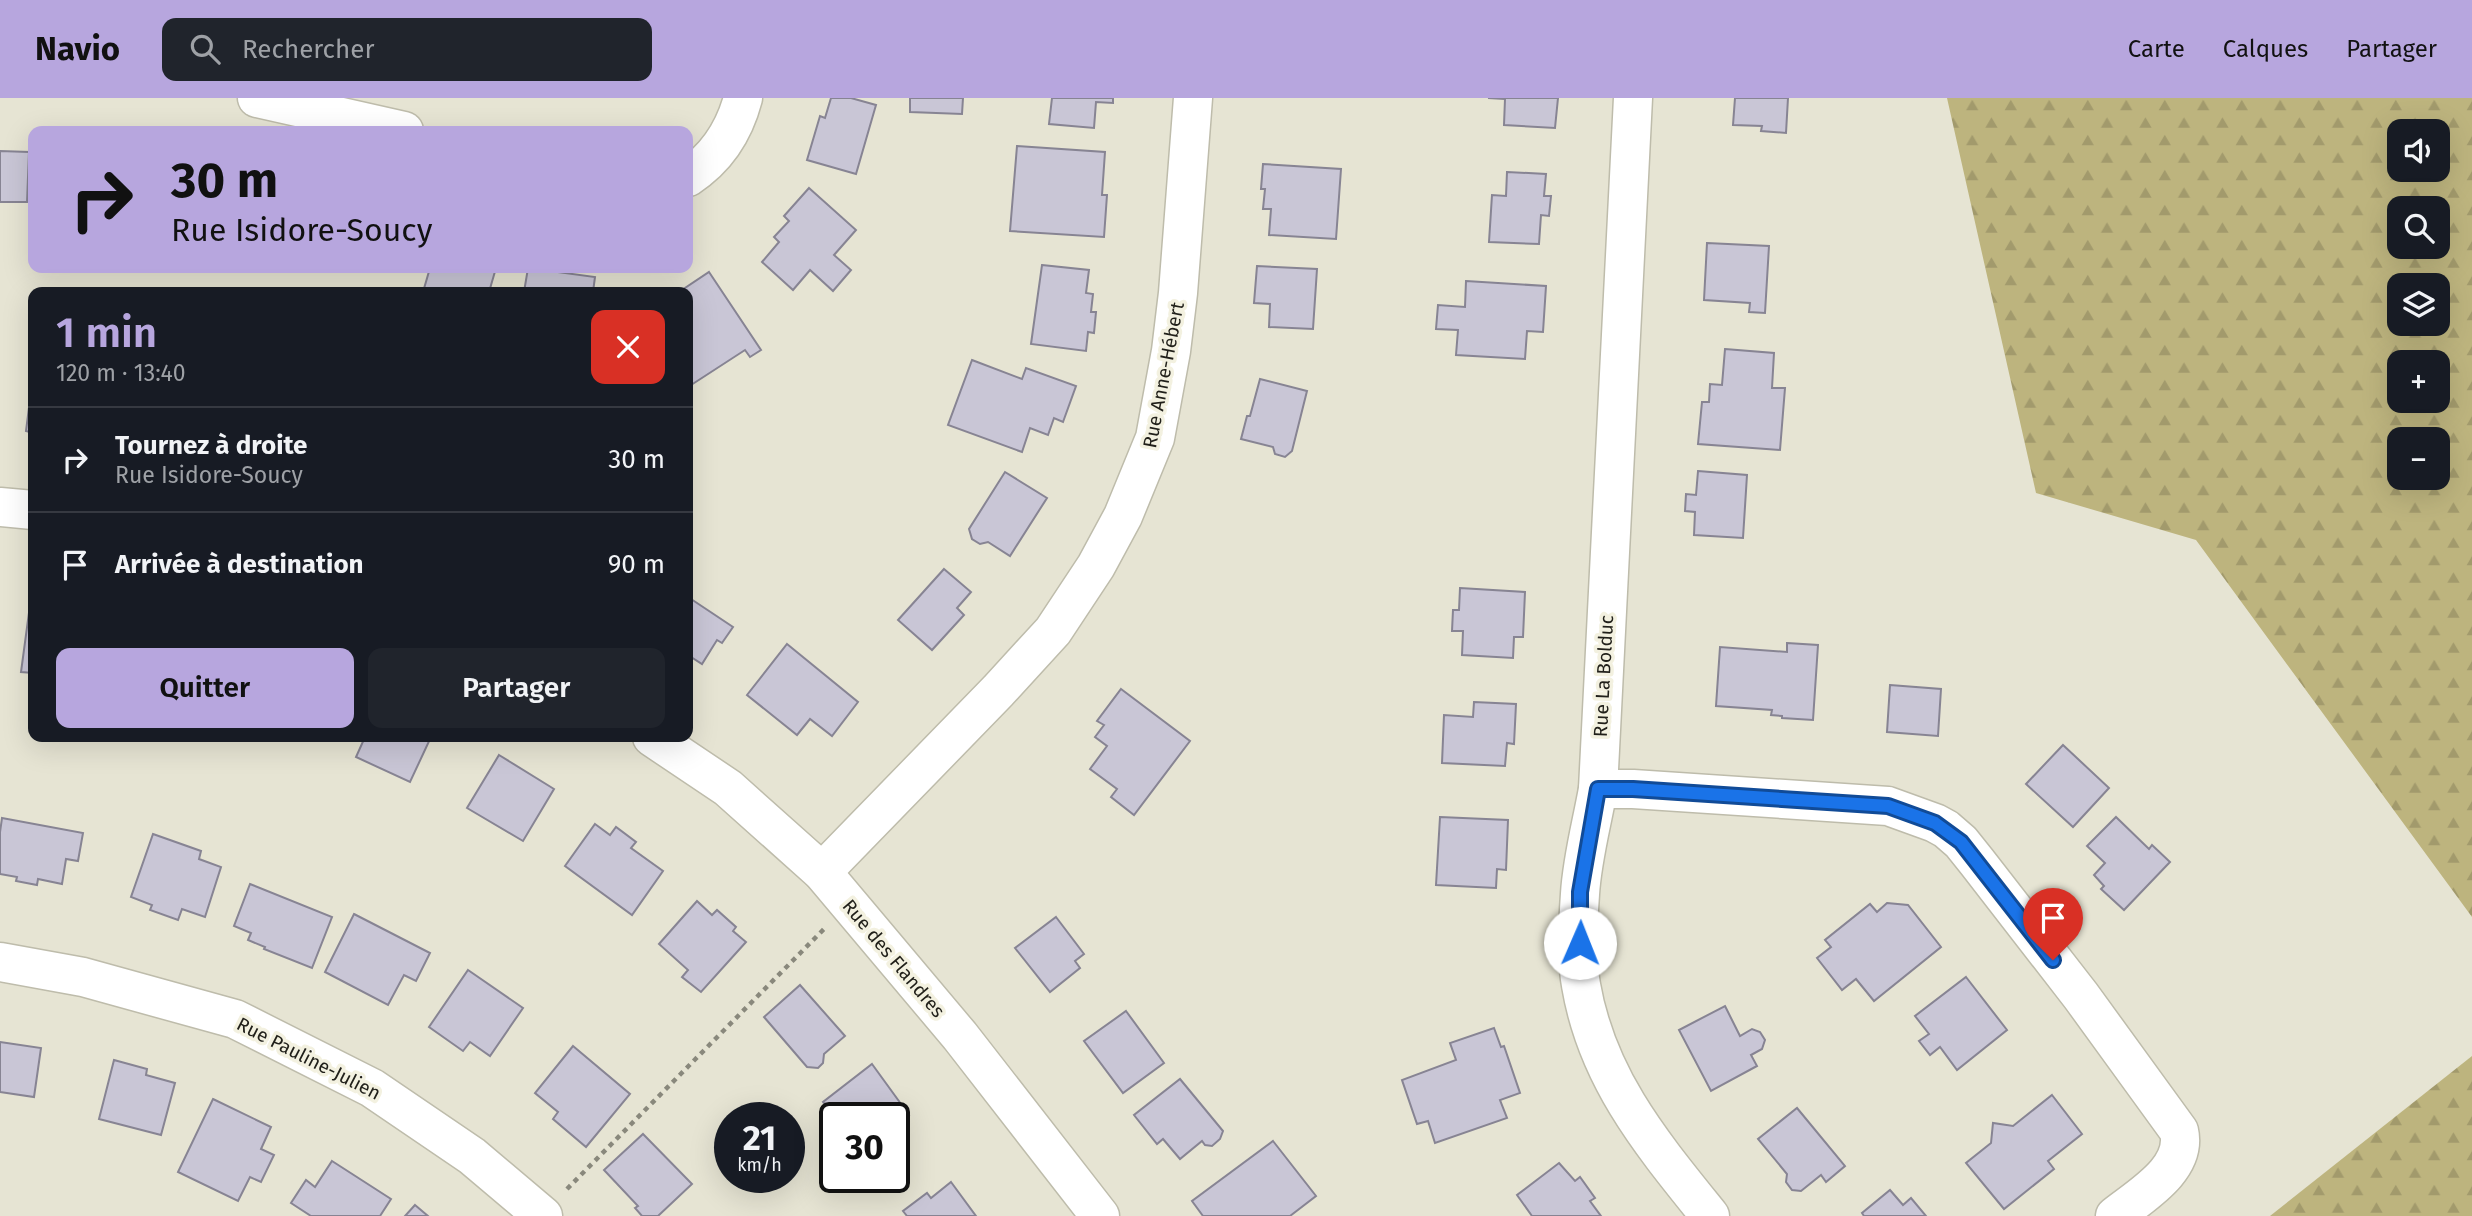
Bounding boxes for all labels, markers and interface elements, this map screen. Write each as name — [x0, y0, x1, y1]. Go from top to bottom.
search box — [162, 18, 652, 81]
text: Navio — [35, 29, 120, 69]
icon: search — [186, 30, 224, 68]
text: Rechercher — [242, 34, 374, 65]
text: Carte — [2128, 35, 2185, 63]
text: Calques — [2223, 35, 2308, 63]
text: Partager — [2346, 35, 2437, 63]
map controls — [2387, 119, 2450, 490]
button: sound — [2387, 119, 2450, 182]
text: 30 m — [171, 151, 278, 210]
icon: right — [56, 154, 147, 245]
button: search — [2387, 196, 2450, 259]
text: Rue Isidore-Soucy — [171, 211, 432, 249]
button: layers — [2387, 273, 2450, 336]
street label: Rue Anne-Hébert — [1138, 300, 1189, 450]
text: 1 min — [56, 308, 157, 358]
button: close — [591, 310, 665, 384]
button: + — [2387, 350, 2450, 413]
text: 120 m · 13:40 — [56, 359, 186, 387]
button: − — [2387, 427, 2450, 490]
text: Tournez à droite — [115, 430, 307, 461]
icon: right — [56, 441, 94, 479]
text: 30 m — [608, 444, 665, 475]
text: Rue Isidore-Soucy — [115, 461, 303, 489]
icon: arrive — [56, 546, 94, 584]
text: Arrivée à destination — [115, 549, 364, 580]
text: 90 m — [608, 549, 665, 580]
street label: Rue La Bolduc — [1589, 614, 1618, 738]
button: Quitter — [56, 648, 354, 728]
button: Partager — [368, 648, 665, 728]
pin — [2023, 888, 2083, 960]
street label: Rue des Flandres — [838, 895, 950, 1022]
icon: arrive — [2034, 899, 2072, 937]
position arrow — [1543, 906, 1617, 980]
street label: Rue Pauline-Julien — [233, 1012, 385, 1105]
speed limit sign: 30 — [819, 1102, 910, 1193]
text: 21 — [743, 1117, 776, 1159]
text: km/h — [737, 1154, 782, 1176]

